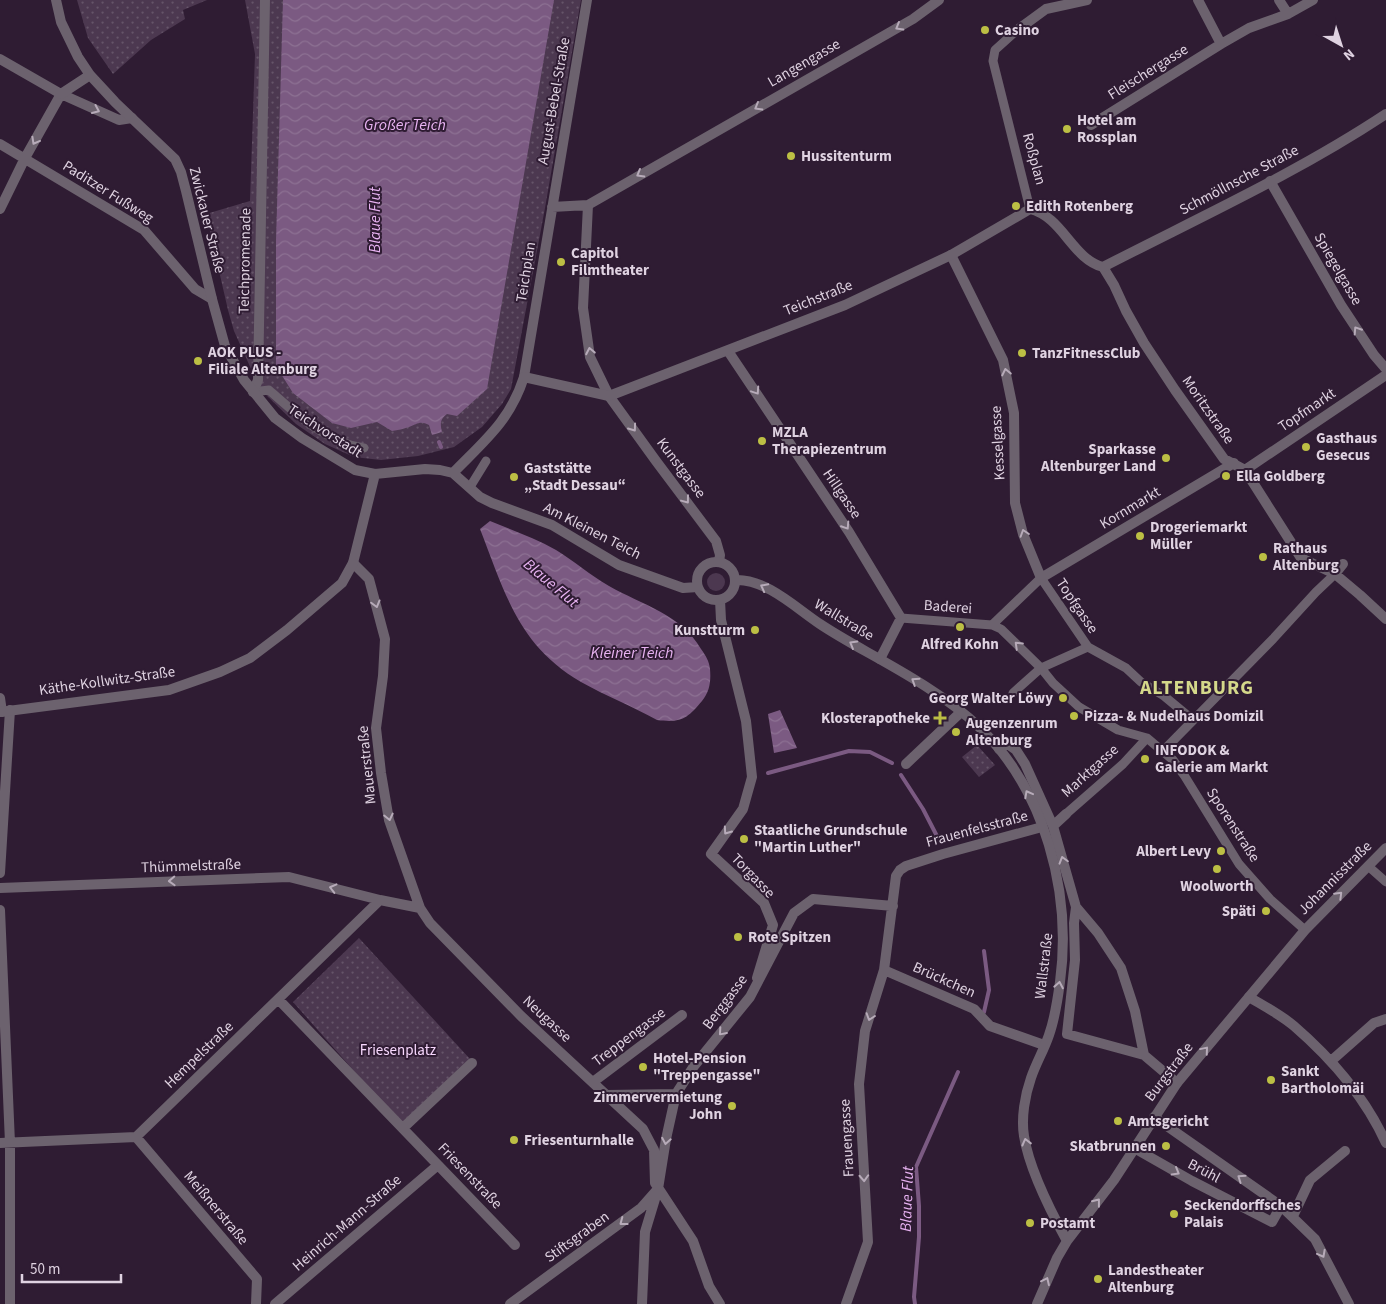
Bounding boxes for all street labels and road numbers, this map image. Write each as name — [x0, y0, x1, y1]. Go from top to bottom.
street label: Langengasse — [764, 34, 844, 92]
street label: August-Bebel-Straße — [532, 36, 576, 166]
street label: Fleischergasse — [1104, 39, 1192, 105]
street label: Roßplan — [1017, 131, 1051, 187]
street label: Schmöllnsche Straße — [1176, 140, 1302, 220]
street label: Paditzer Fußweg — [58, 156, 158, 229]
street label: Zwickauer Straße — [184, 165, 230, 275]
street label: Teichpromenade — [234, 208, 256, 314]
street label: Spiegelgasse — [1309, 229, 1367, 309]
street label: Teichplan — [511, 240, 541, 304]
street label: Teichstraße — [780, 275, 856, 321]
street label: Moritzstraße — [1177, 372, 1239, 448]
street label: Topfmarkt — [1274, 383, 1340, 437]
street label: Teichvorstadt — [284, 399, 366, 463]
street label: Kesselgasse — [986, 405, 1010, 481]
street label: Kunstgasse — [651, 433, 711, 503]
street label: Hillgasse — [818, 465, 866, 523]
street label: Kornmarkt — [1096, 482, 1164, 534]
street label: Am Kleinen Teich — [539, 497, 645, 565]
street label: Topfgasse — [1051, 574, 1103, 638]
street label: Wallstraße — [810, 594, 878, 646]
street label: Baderei — [923, 595, 973, 619]
street label: Käthe-Kollwitz-Straße — [38, 661, 176, 701]
street label: Mauerstraße — [352, 725, 382, 805]
street label: Marktgasse — [1057, 740, 1123, 802]
street label: Sporenstraße — [1201, 784, 1265, 866]
street label: Frauenfelsstraße — [924, 805, 1030, 853]
street label: Johannisstraße — [1293, 836, 1377, 920]
street label: Torgasse — [726, 849, 780, 903]
street label: Thümmelstraße — [141, 854, 241, 878]
street label: Wallstraße — [1030, 932, 1058, 1000]
street label: Brückchen — [909, 957, 979, 1003]
street label: Berggasse — [697, 970, 753, 1034]
street label: Neugasse — [518, 991, 576, 1047]
street label: Treppengasse — [588, 1002, 670, 1072]
street label: Hempelstraße — [160, 1017, 238, 1093]
street label: Burgstraße — [1140, 1038, 1198, 1106]
street label: Frauengasse — [834, 1098, 860, 1178]
street label: Friesenstraße — [433, 1138, 507, 1214]
street label: Brühl — [1184, 1154, 1224, 1188]
street label: Meißnerstraße — [179, 1166, 253, 1250]
street label: Heinrich-Mann-Straße — [288, 1170, 406, 1276]
street label: Stiftsgraben — [540, 1206, 614, 1268]

